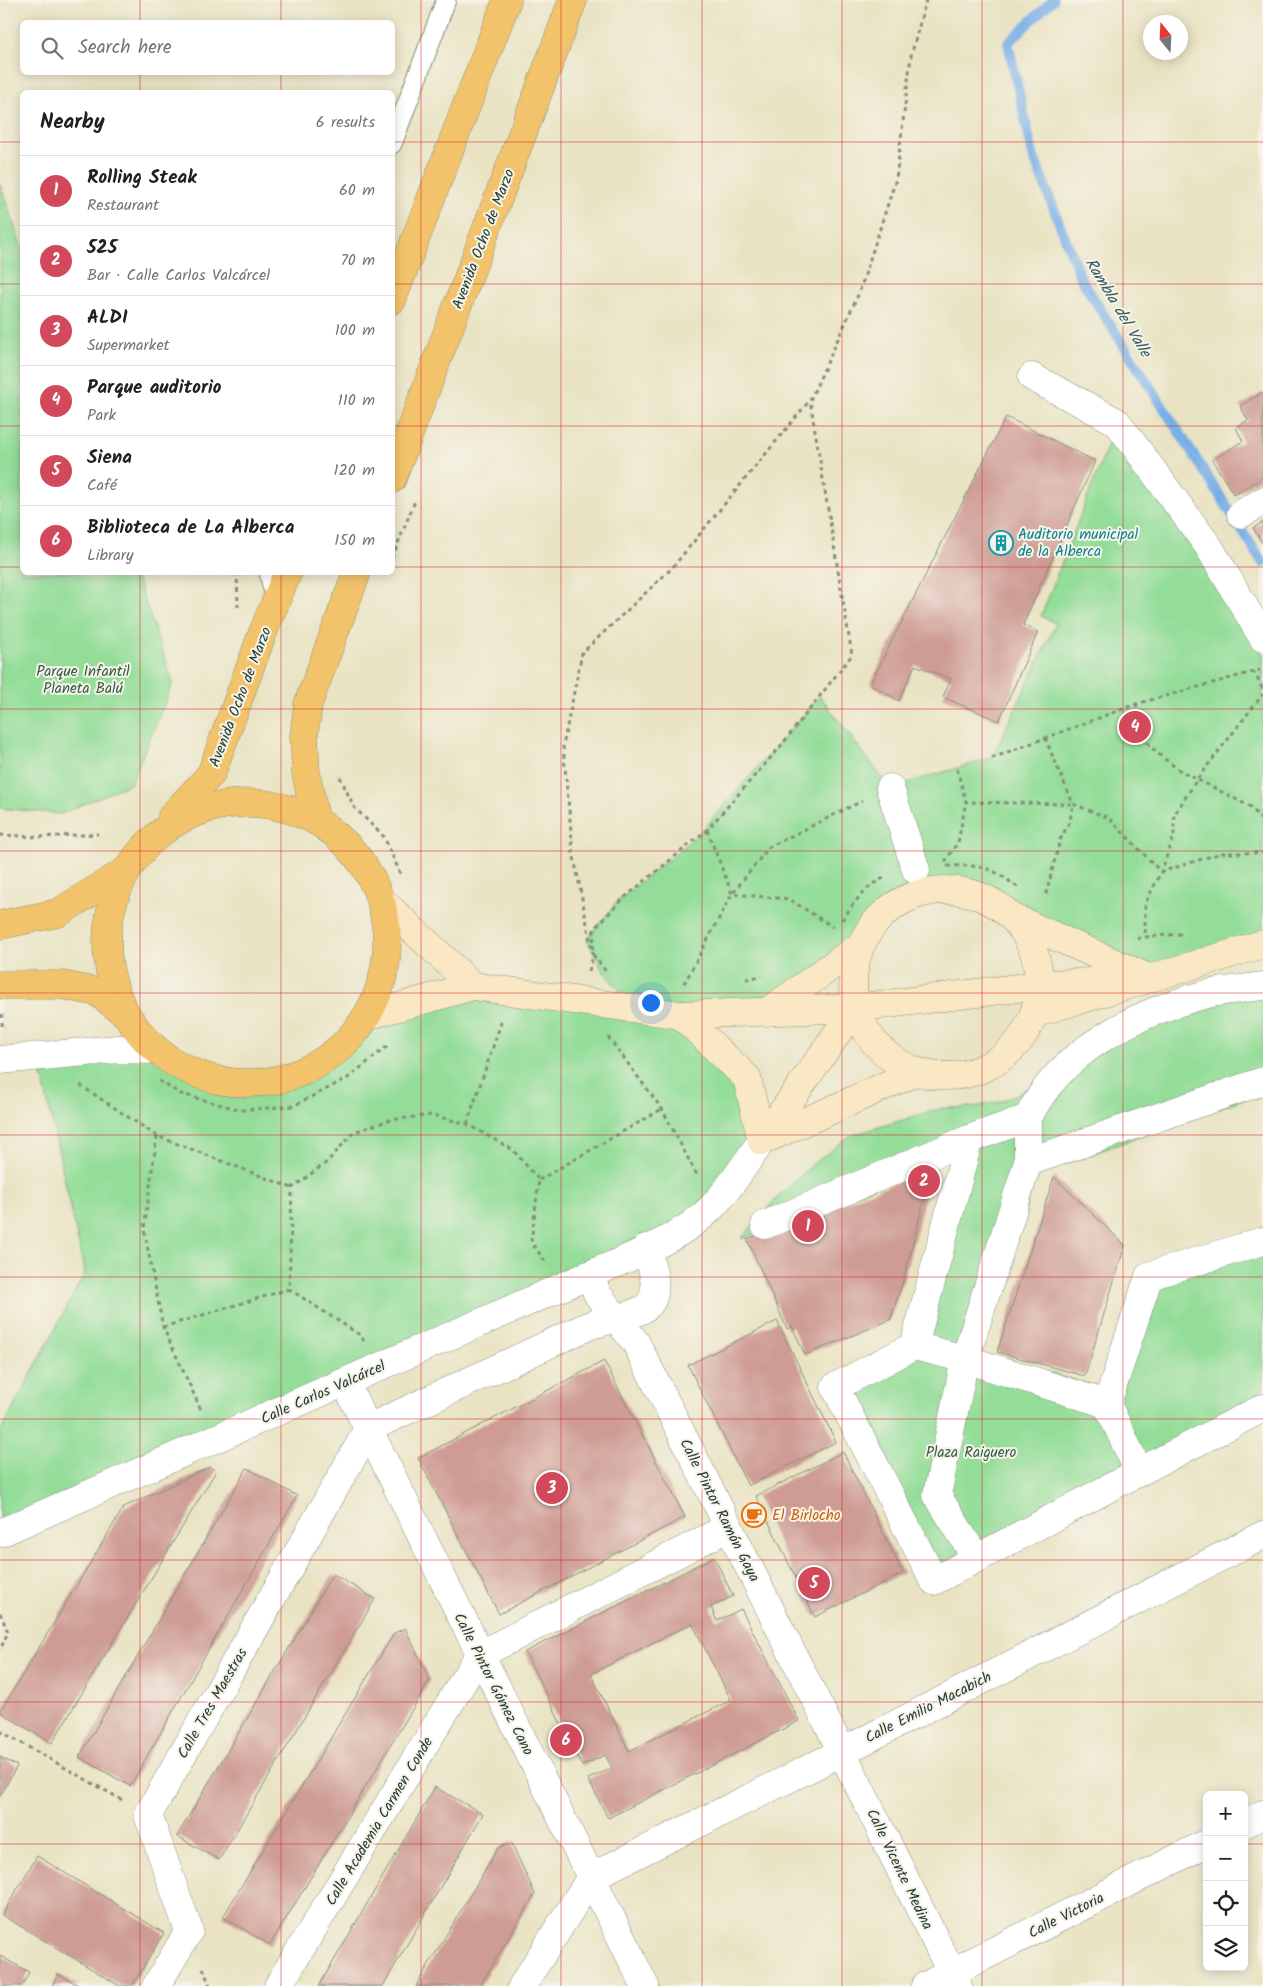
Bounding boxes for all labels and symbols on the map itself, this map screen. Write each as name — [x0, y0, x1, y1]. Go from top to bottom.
north arrow — [1143, 15, 1188, 60]
street label: Avenida Ocho de Marzo — [446, 166, 522, 313]
water label: Rambla del Valle — [1078, 253, 1158, 364]
place label: Auditorio municipal de la Alberca — [1018, 523, 1139, 564]
building icon: Auditorio municipal de la Alberca — [988, 530, 1014, 556]
street label: Avenida Ocho de Marzo — [203, 624, 279, 771]
park label: Parque Infantil Planeta Balú — [36, 660, 130, 701]
pin: 4 — [1119, 708, 1151, 746]
your location — [638, 990, 664, 1016]
pin: 2 — [908, 1162, 940, 1200]
pin: 1 — [792, 1207, 824, 1245]
street label: Calle Carlos Valcárcel — [257, 1354, 390, 1431]
street label: Calle Pintor Ramón Gaya — [672, 1435, 766, 1586]
park label: Plaza Raiguero — [926, 1441, 1017, 1465]
pin: 3 — [536, 1469, 568, 1507]
cafe icon: El Birlocho — [741, 1502, 767, 1528]
place label: El Birlocho — [772, 1504, 841, 1528]
pin: 5 — [798, 1564, 830, 1602]
street label: Calle Pintor Gómez Cano — [447, 1609, 540, 1760]
street label: Calle Tres Maestras — [171, 1643, 255, 1763]
street label: Calle Emilio Macabich — [861, 1666, 996, 1750]
pin: 6 — [550, 1721, 582, 1759]
street label: Calle Academia Carmen Conde — [320, 1732, 440, 1911]
street label: Calle Vicente Medina — [859, 1805, 939, 1934]
street label: Calle Victoria — [1024, 1886, 1109, 1945]

